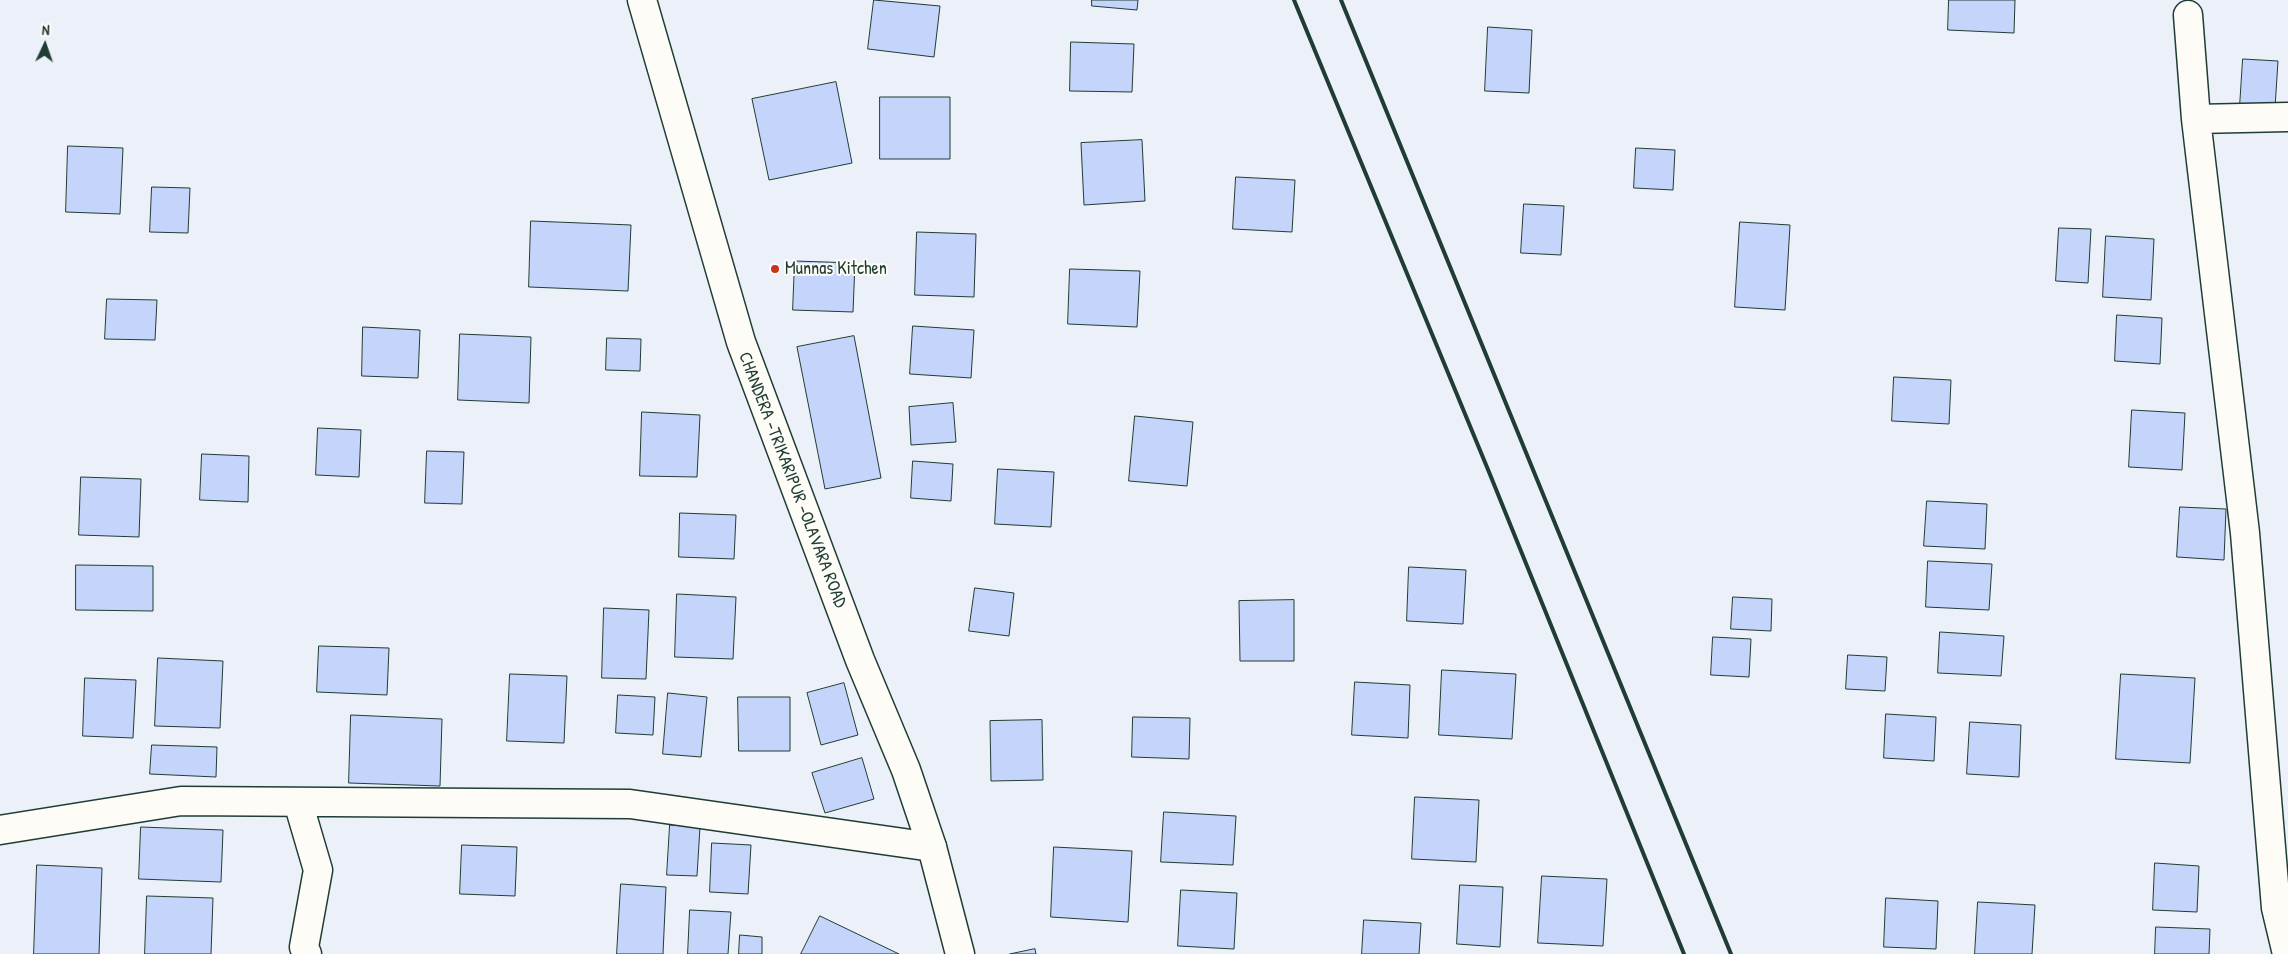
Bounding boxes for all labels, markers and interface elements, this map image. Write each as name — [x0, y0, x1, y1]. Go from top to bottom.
north arrow — [20, 20, 70, 70]
text: N — [42, 20, 50, 39]
place label: Munnas Kitchen — [785, 258, 887, 280]
marker: Munnas Kitchen — [769, 263, 781, 275]
street label: CHANDERA -TRIKARIPUR -OLAVARA ROAD — [733, 349, 851, 611]

